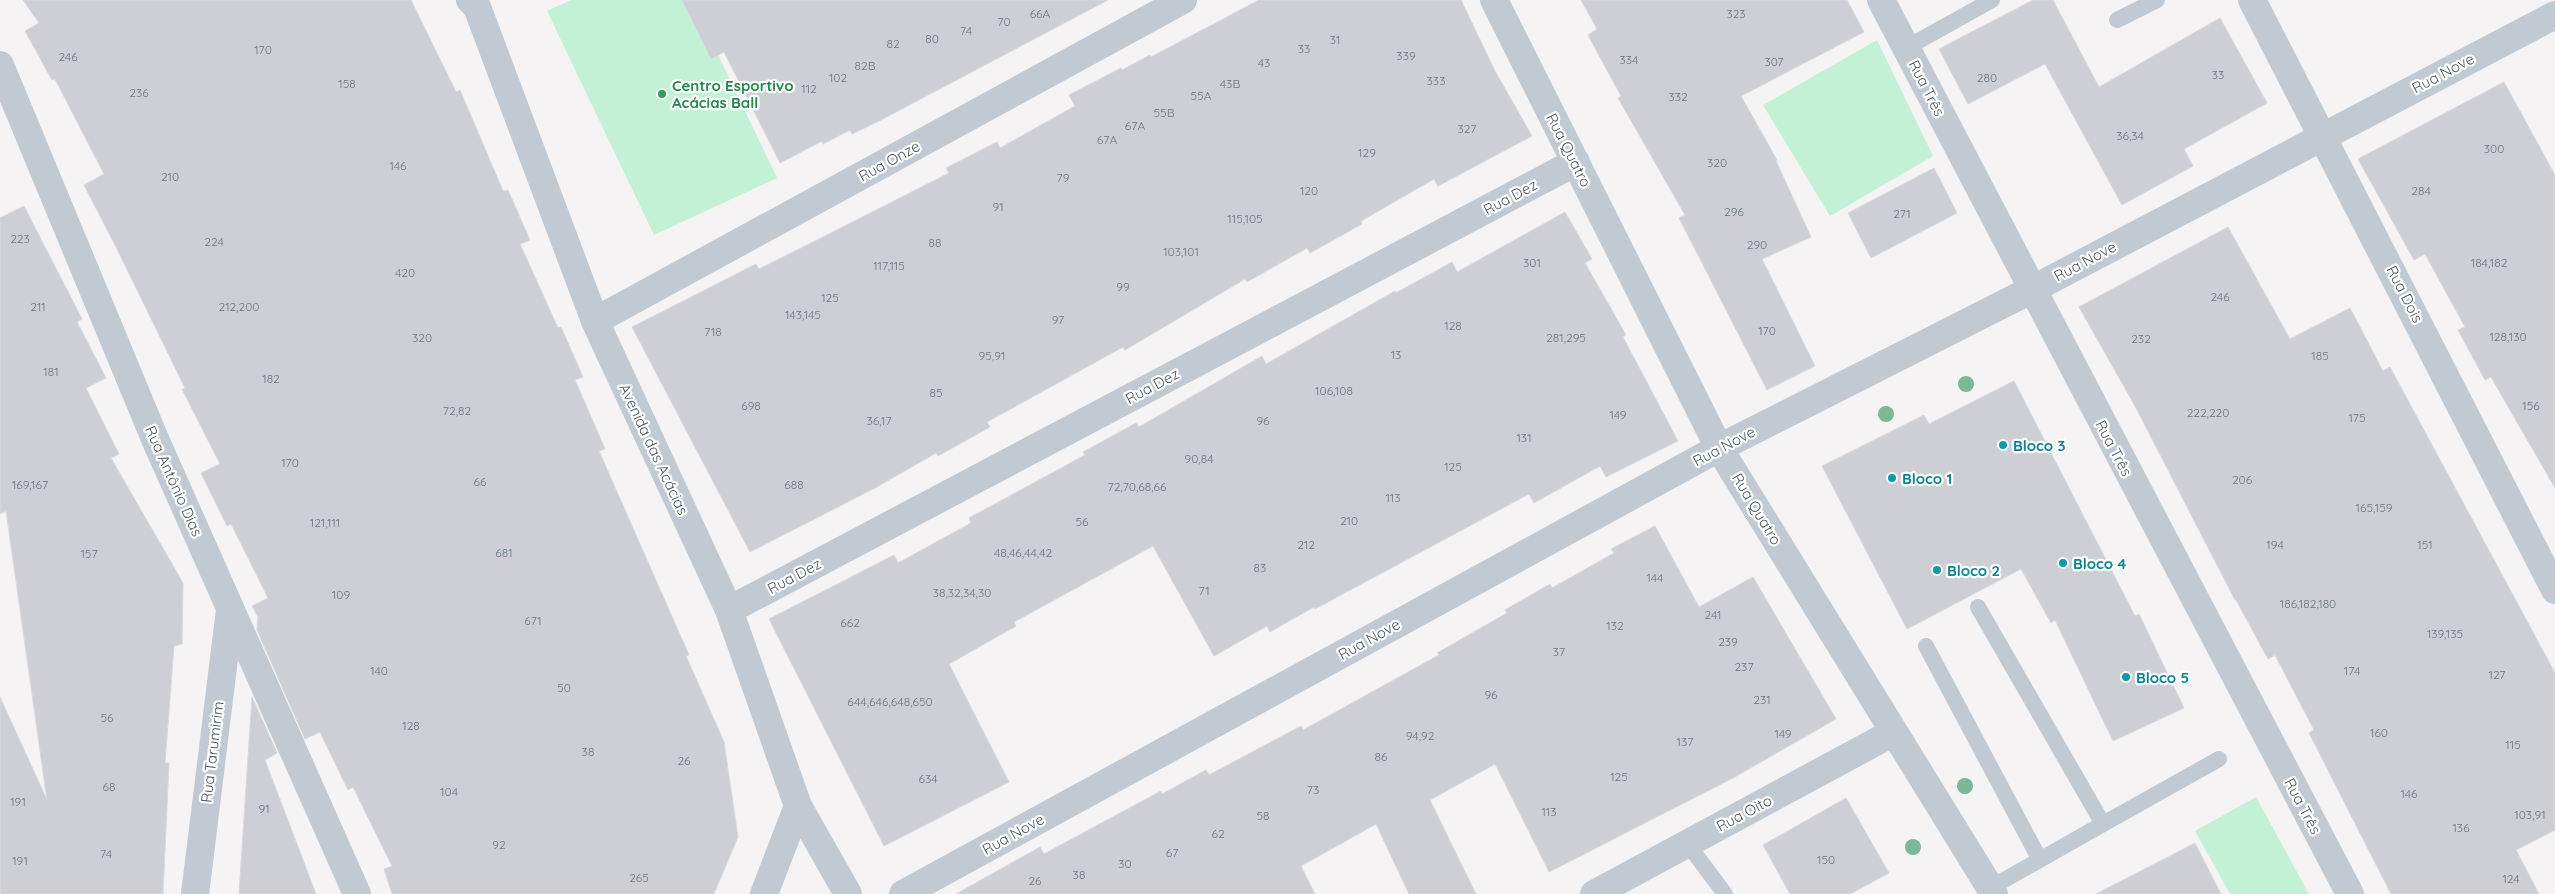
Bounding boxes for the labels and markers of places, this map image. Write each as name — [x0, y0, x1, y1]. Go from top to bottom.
place label: Centro Esportivo Acácias Ball — [672, 76, 794, 112]
marker: Centro Esportivo Acácias Ball — [656, 88, 668, 100]
place label: Bloco 3 — [2013, 436, 2065, 455]
marker: Bloco 3 — [1997, 439, 2009, 451]
place label: Bloco 1 — [1902, 469, 1952, 488]
marker: Bloco 1 — [1886, 472, 1898, 484]
place label: Bloco 4 — [2073, 554, 2126, 573]
marker: Bloco 4 — [2057, 557, 2069, 569]
place label: Bloco 2 — [1947, 561, 2000, 580]
marker: Bloco 2 — [1931, 564, 1943, 576]
place label: Bloco 5 — [2136, 668, 2189, 687]
marker: Bloco 5 — [2120, 671, 2132, 683]

